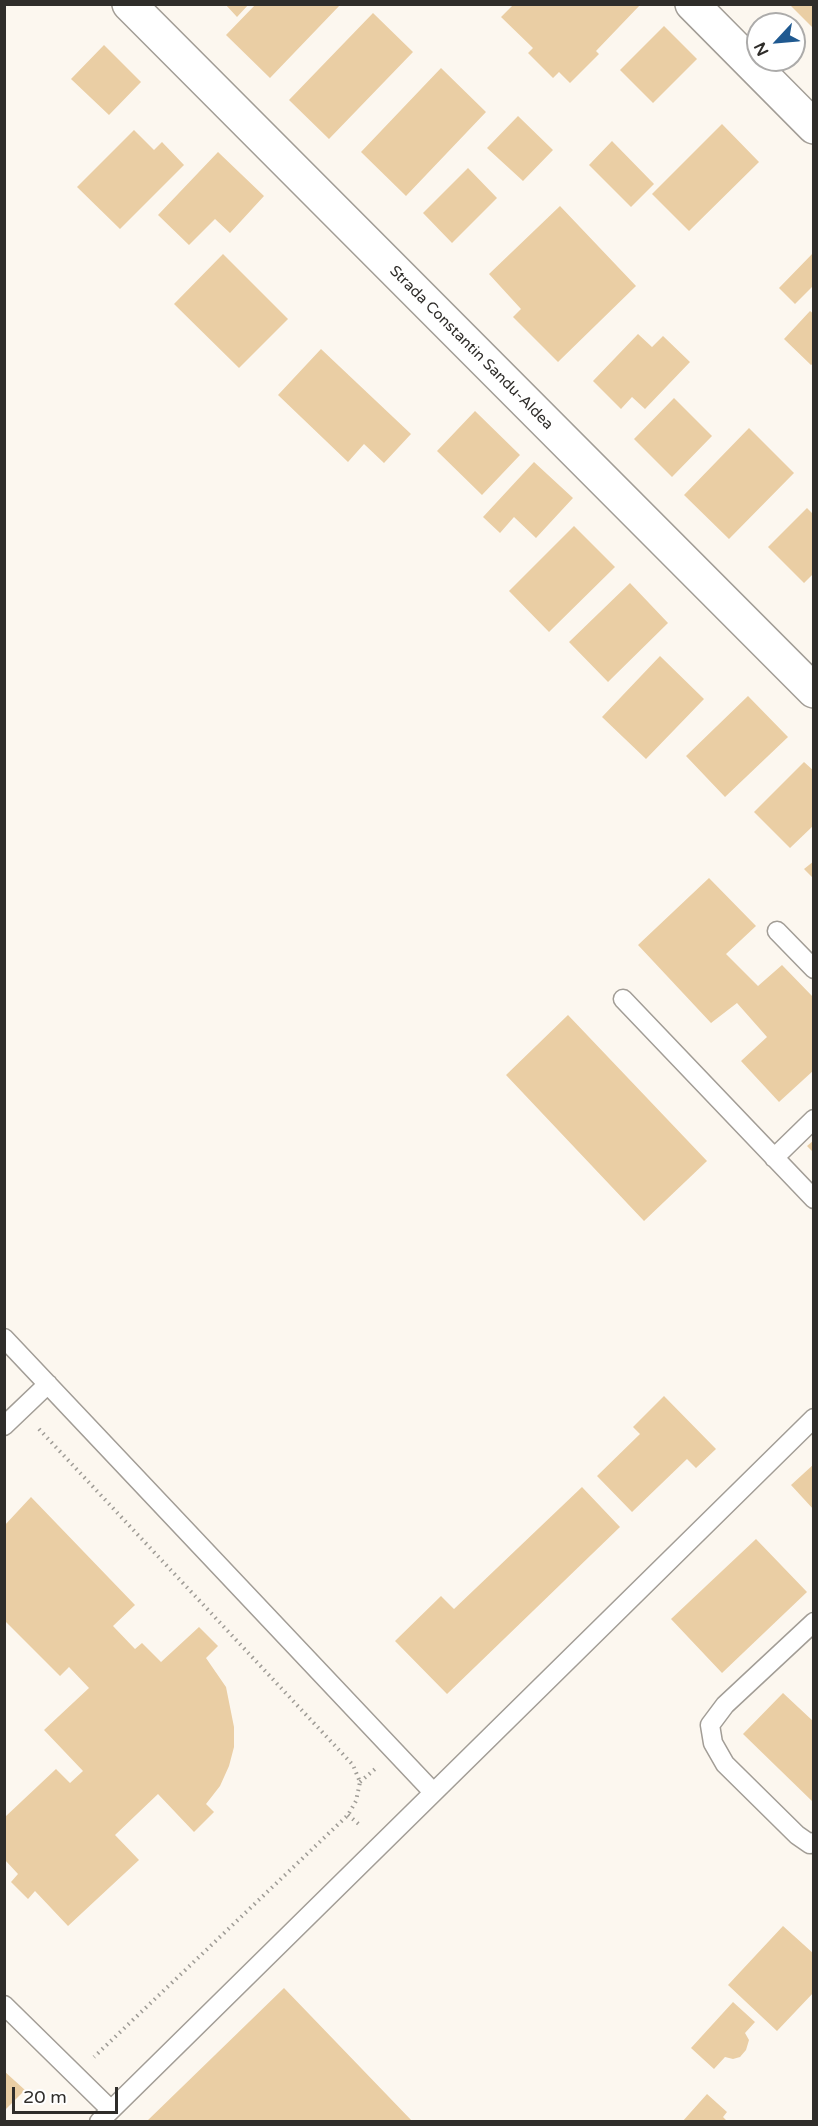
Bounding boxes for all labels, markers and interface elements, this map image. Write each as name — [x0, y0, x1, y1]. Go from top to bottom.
north arrow — [746, 12, 806, 72]
text: N — [750, 39, 773, 59]
street label: Strada Constantin Sandu-Aldea — [385, 262, 557, 434]
scale bar — [15, 2075, 122, 2113]
text: 20 m — [23, 2086, 67, 2108]

